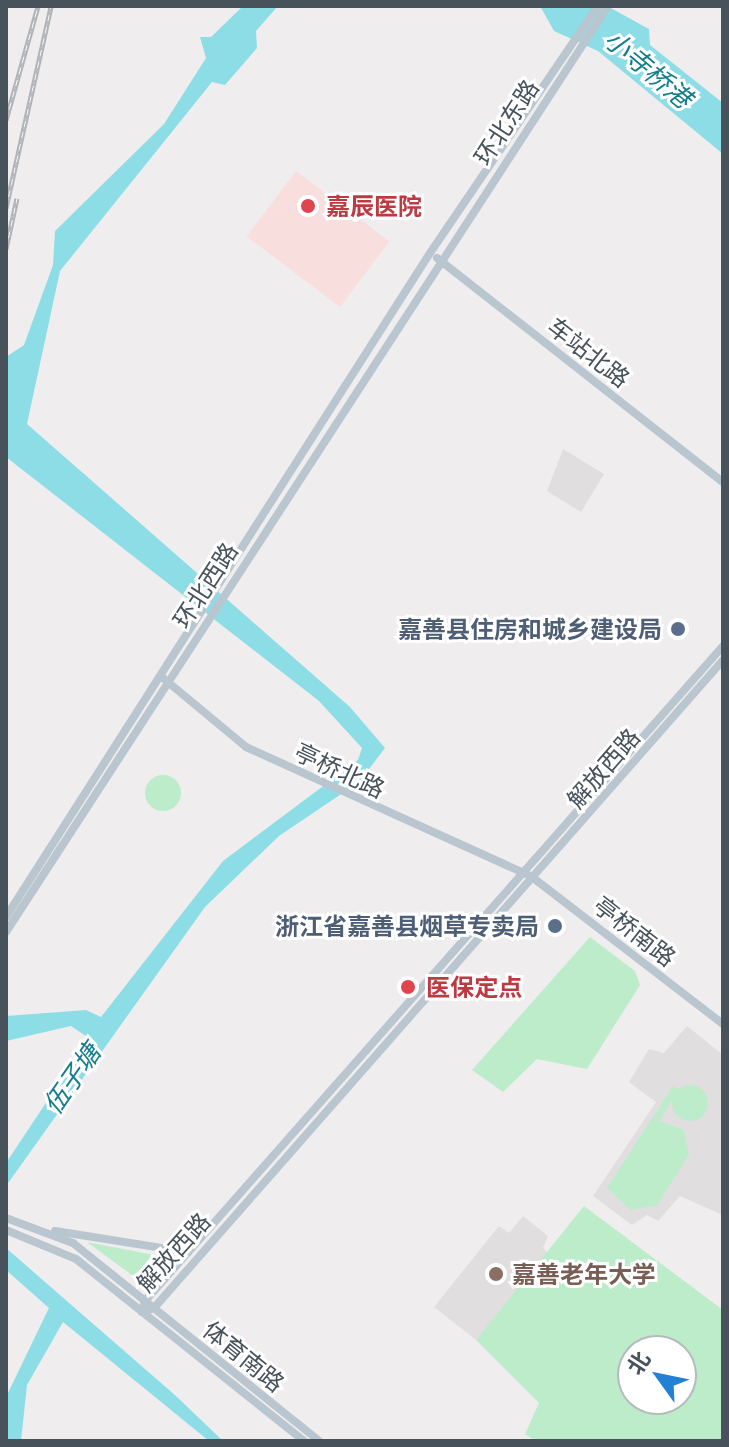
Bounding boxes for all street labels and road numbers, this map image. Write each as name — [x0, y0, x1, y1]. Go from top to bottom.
street label: 环北东路 — [468, 74, 544, 170]
street label: 车站北路 — [542, 311, 636, 393]
street label: 环北西路 — [167, 537, 243, 633]
street label: 解放西路 — [561, 722, 645, 814]
street label: 亭桥北路 — [290, 737, 390, 803]
street label: 亭桥南路 — [588, 890, 682, 972]
street label: 解放西路 — [130, 1207, 216, 1297]
street label: 体育南路 — [198, 1315, 290, 1397]

